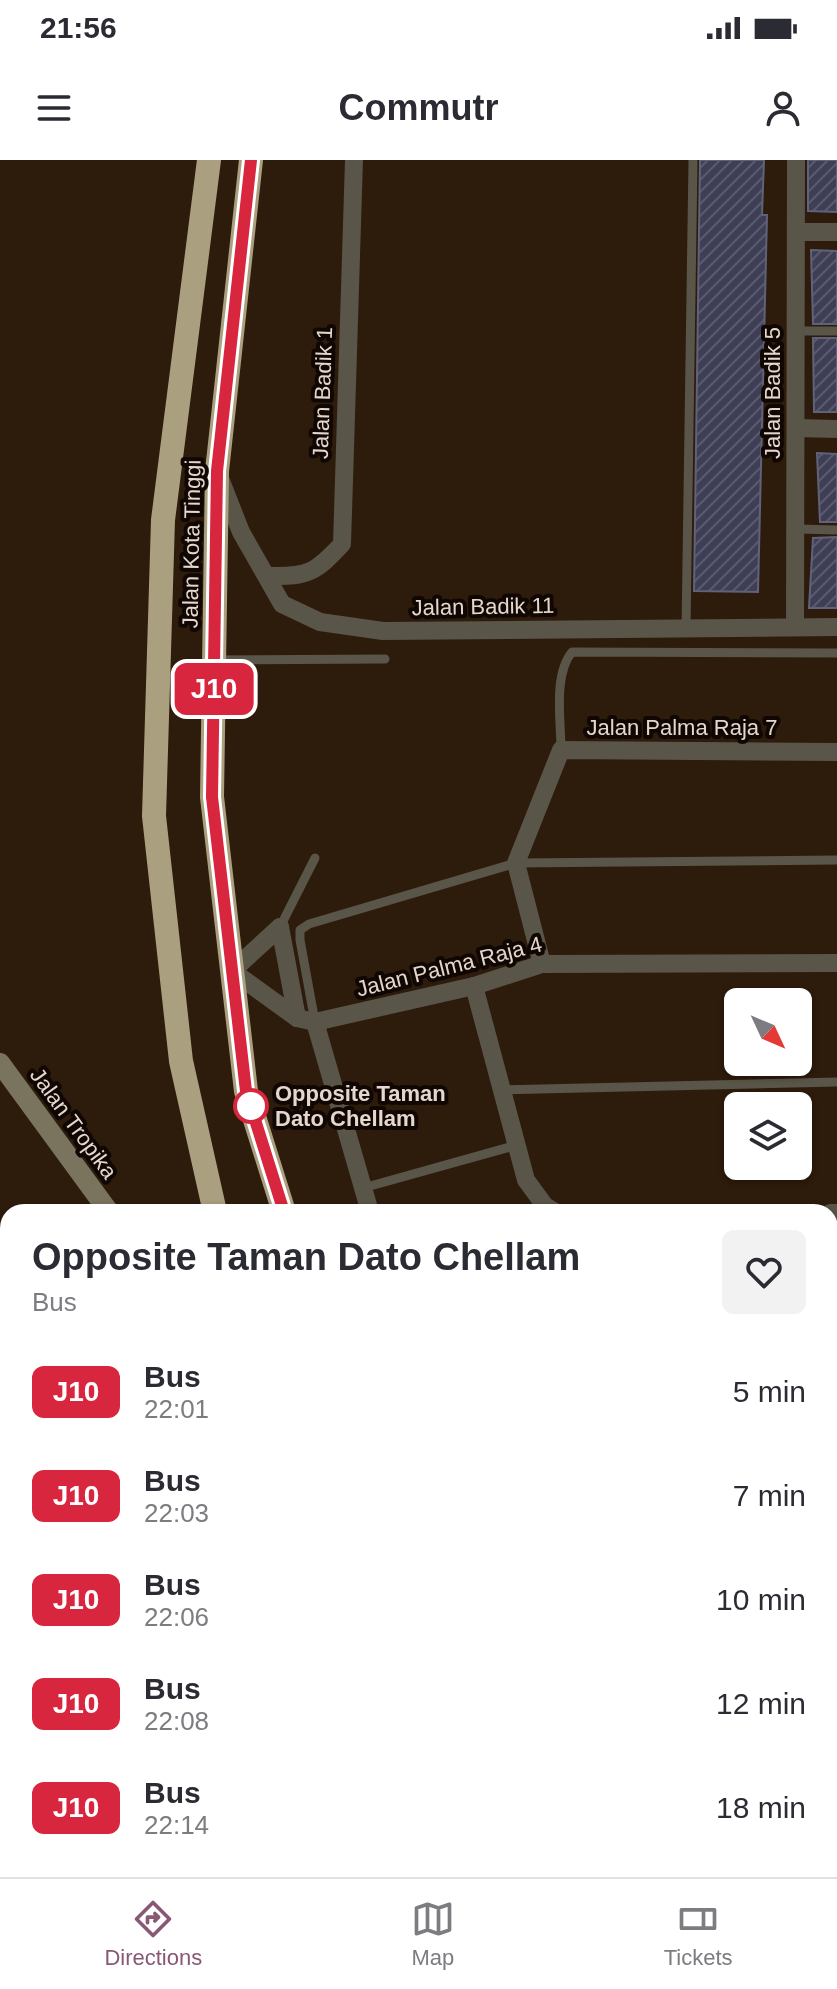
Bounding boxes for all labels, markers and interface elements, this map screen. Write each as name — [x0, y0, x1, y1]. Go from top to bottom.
text: 21:56 — [40, 11, 117, 44]
icon: menu — [32, 86, 76, 130]
icon: person — [761, 86, 805, 130]
text: Commutr — [339, 87, 499, 128]
street label: Jalan Badik 1 — [308, 327, 337, 459]
street label: Jalan Badik 5 — [760, 327, 785, 459]
street label: Jalan Kota Tinggi — [178, 459, 205, 629]
street label: Jalan Badik 11 — [411, 593, 555, 620]
line badge: J10 — [168, 663, 260, 715]
text: J10 — [191, 673, 237, 704]
street label: Jalan Palma Raja 7 — [587, 715, 777, 740]
street label: Jalan Palma Raja 4 — [354, 931, 545, 1002]
north arrow — [724, 988, 812, 1076]
map controls — [724, 988, 812, 1180]
street label: Jalan Tropika — [25, 1063, 123, 1184]
place label: Opposite Taman Dato Chellam — [275, 1081, 446, 1131]
marker: Opposite Taman Dato Chellam — [234, 1089, 268, 1123]
button: layers — [724, 1092, 812, 1180]
button: heart — [722, 1230, 806, 1314]
text: Opposite Taman Dato Chellam — [32, 1236, 580, 1278]
text: Bus — [32, 1287, 77, 1317]
text: Bus — [144, 1360, 201, 1393]
text: 5 min — [733, 1375, 806, 1408]
text: J10 — [53, 1376, 99, 1407]
text: 22:01 — [144, 1394, 209, 1424]
text: Bus — [144, 1464, 201, 1497]
text: 7 min — [733, 1479, 806, 1512]
text: J10 — [53, 1480, 99, 1511]
text: 22:03 — [144, 1498, 209, 1528]
text: Bus — [144, 1568, 201, 1601]
text: 10 min — [716, 1583, 806, 1616]
text: J10 — [53, 1584, 99, 1615]
text: 22:06 — [144, 1602, 209, 1632]
text: Bus — [144, 1672, 201, 1705]
text: 12 min — [716, 1687, 806, 1720]
text: J10 — [53, 1688, 99, 1719]
text: 22:08 — [144, 1706, 209, 1736]
text: Bus — [144, 1776, 201, 1809]
text: 18 min — [716, 1791, 806, 1824]
text: J10 — [53, 1792, 99, 1823]
text: 22:14 — [144, 1810, 209, 1840]
tab: Directions — [104, 1897, 202, 1971]
tab: Map — [411, 1897, 455, 1971]
tab: Tickets — [664, 1897, 733, 1971]

